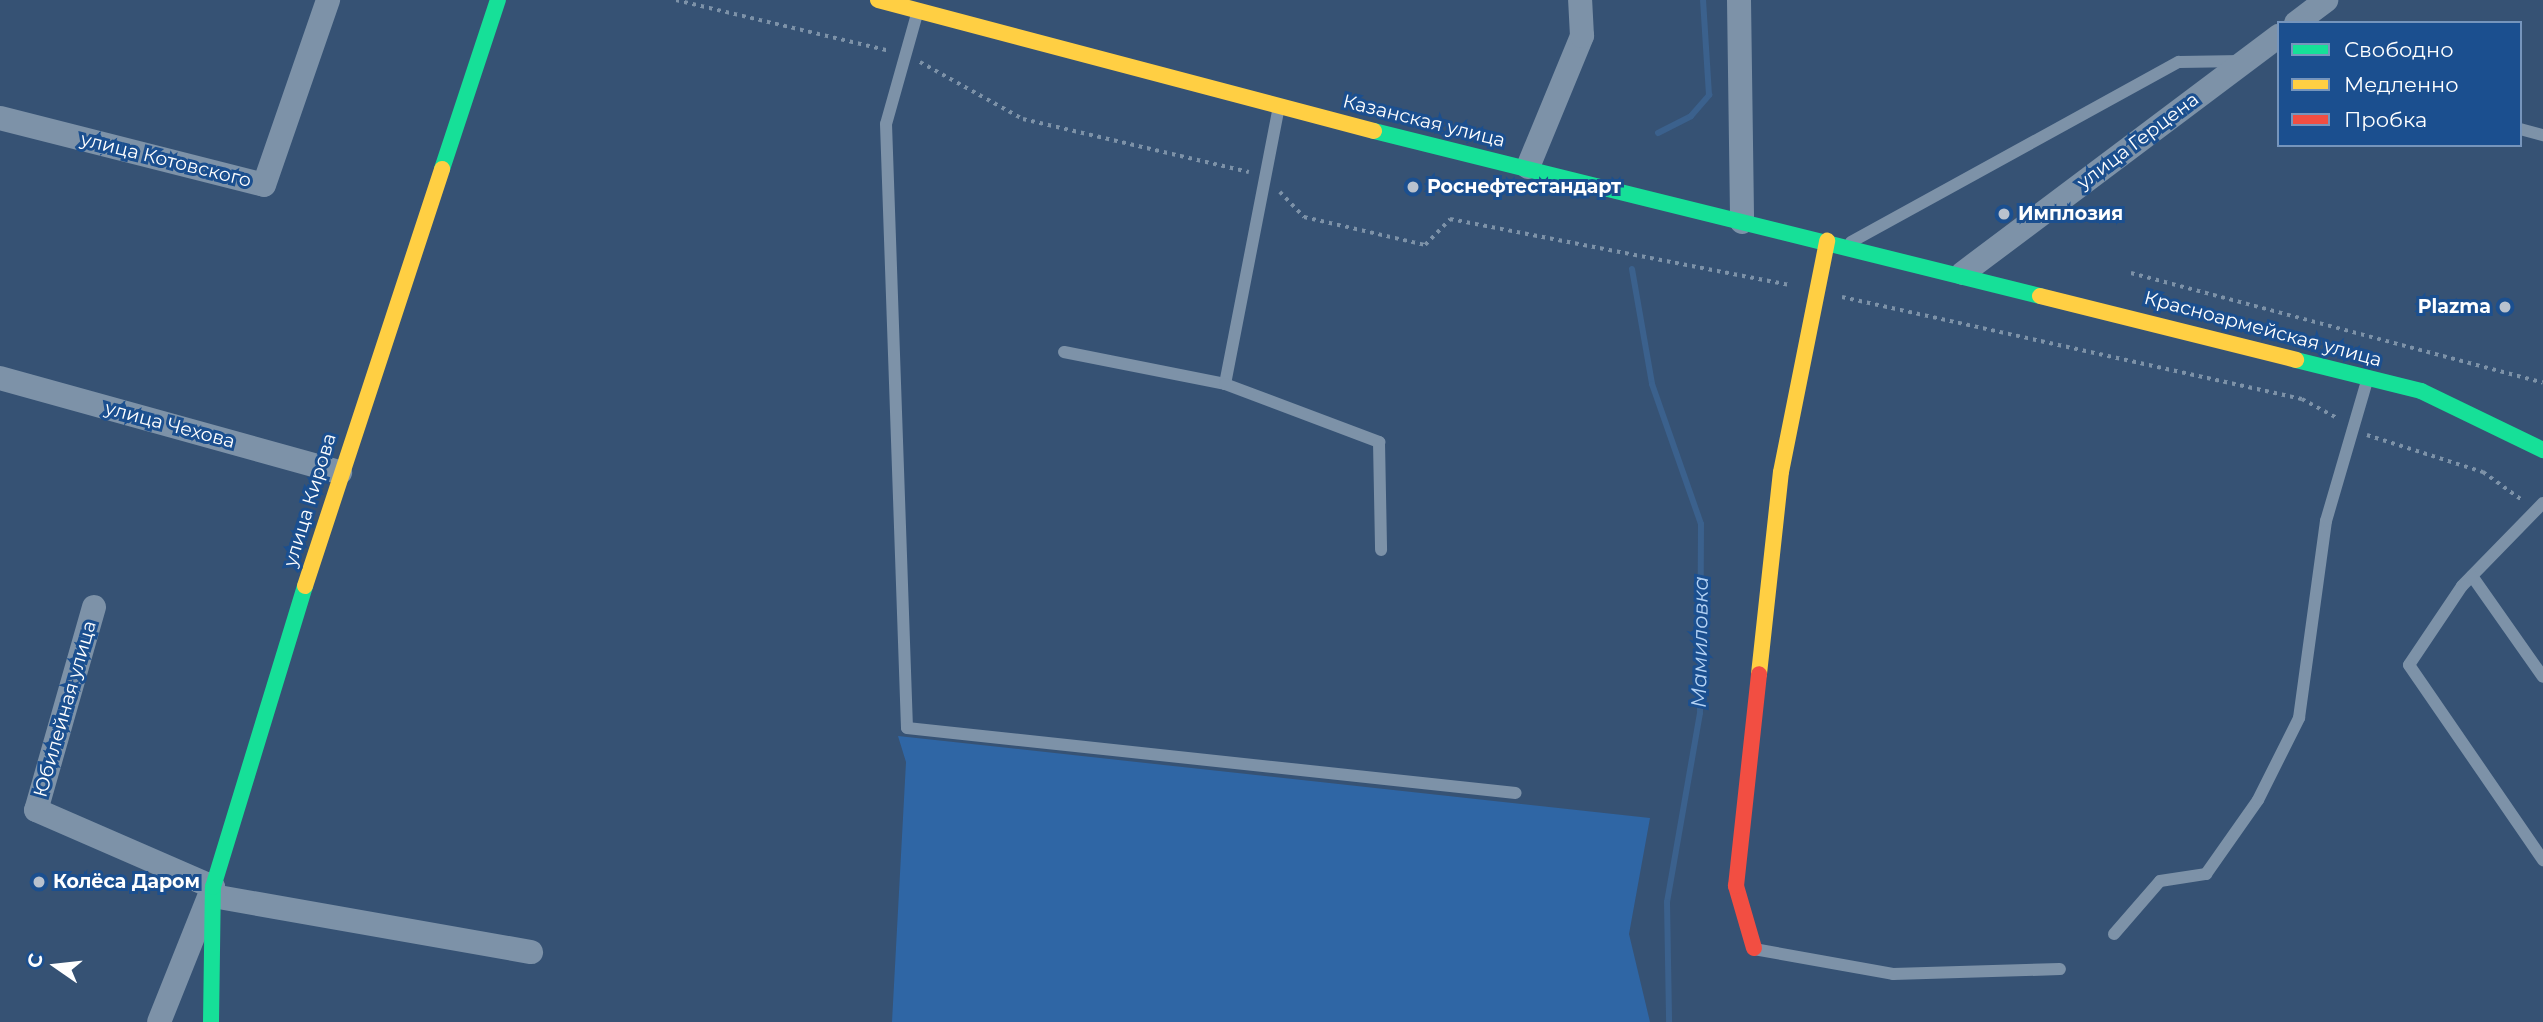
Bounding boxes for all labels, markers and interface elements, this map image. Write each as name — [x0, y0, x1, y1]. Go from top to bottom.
legend — [2277, 21, 2522, 147]
text: Свободно — [2344, 37, 2454, 62]
text: Медленно — [2344, 72, 2459, 97]
street label: улица Герцена — [2073, 88, 2203, 194]
street label: Казанская улица — [1340, 90, 1508, 152]
text: Пробка — [2344, 107, 2427, 132]
street label: улица Котовского — [78, 128, 254, 192]
place label: Роснефтестандарт — [1427, 176, 1621, 198]
marker: Роснефтестандарт — [1405, 179, 1421, 195]
place label: Имплозия — [2018, 203, 2123, 225]
marker: Имплозия — [1996, 206, 2012, 222]
street label: Красноармейская улица — [2142, 286, 2384, 372]
place label: Plazma — [2418, 296, 2491, 318]
marker: Plazma — [2497, 299, 2513, 315]
street label: улица Чехова — [102, 397, 238, 453]
street label: улица Кирова — [279, 431, 341, 569]
water label: Мамиловка — [1686, 576, 1714, 708]
street label: Юбилейная улица — [29, 618, 101, 800]
place label: Колёса Даром — [53, 871, 200, 893]
marker: Колёса Даром — [31, 874, 47, 890]
north arrow — [21, 931, 91, 1001]
text: С — [22, 951, 48, 970]

